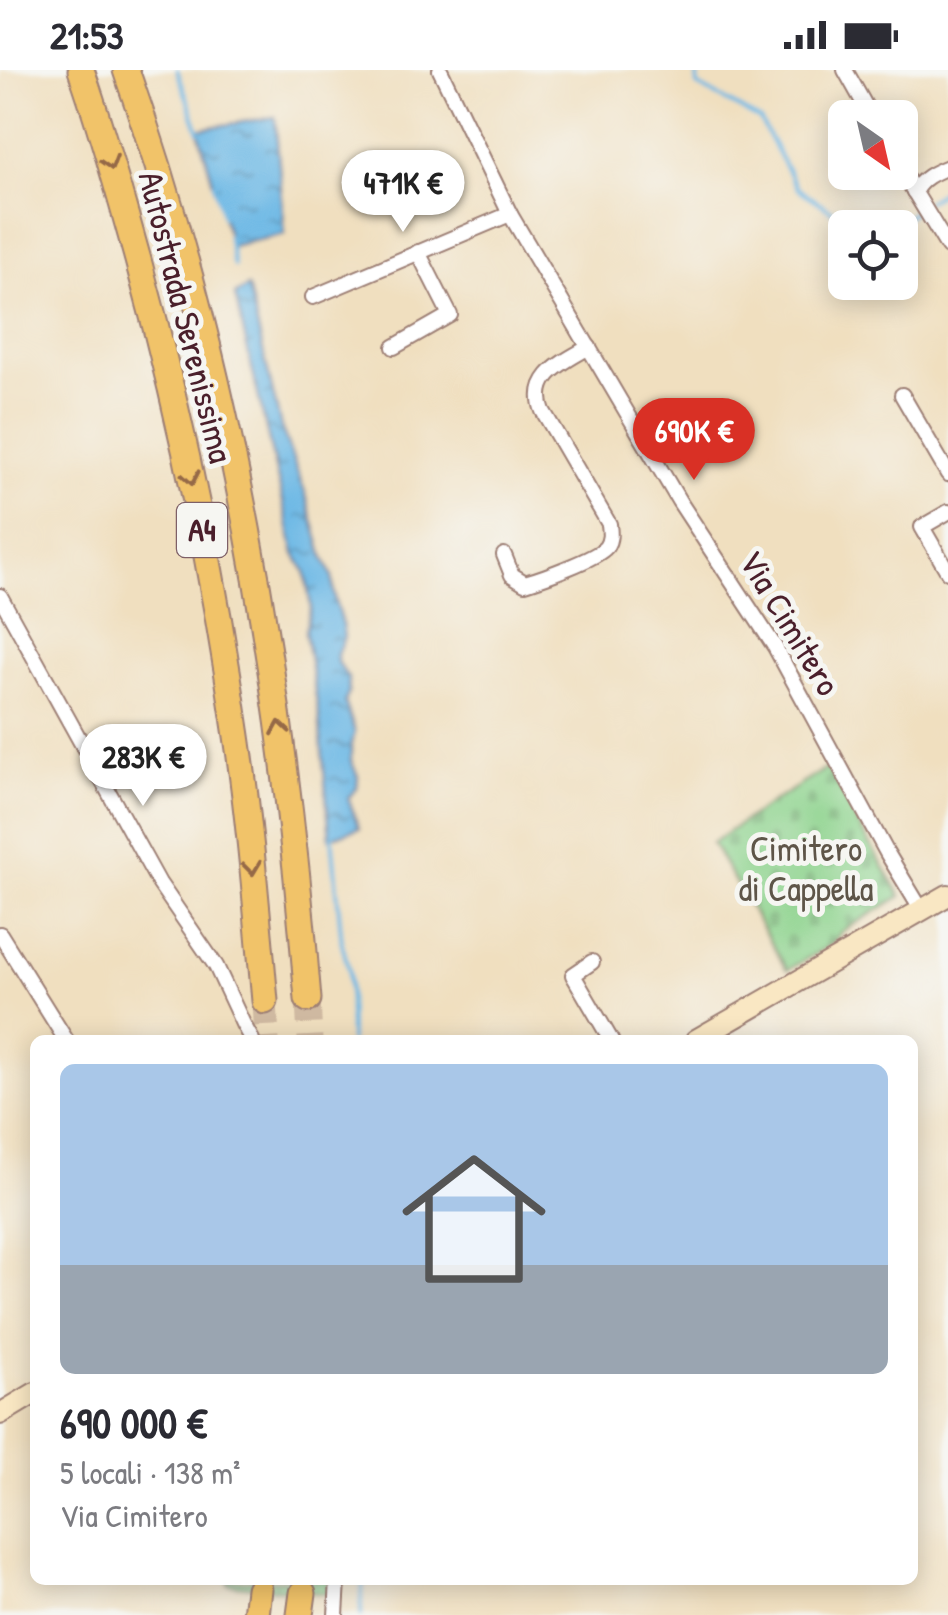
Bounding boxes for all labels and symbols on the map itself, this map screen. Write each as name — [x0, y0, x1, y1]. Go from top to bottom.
north arrow — [828, 100, 918, 190]
pin: 471K € — [322, 150, 484, 235]
one-way arrow — [98, 154, 119, 171]
street label: Autostrada Serenissima — [128, 166, 245, 468]
pin: 690K € — [613, 398, 775, 483]
one-way arrow — [180, 469, 201, 486]
road number: A4 — [177, 503, 227, 557]
street label: Via Cimitero — [729, 541, 852, 704]
one-way arrow — [270, 720, 291, 737]
pin: 283K € — [62, 724, 224, 809]
park label: Cimitero di Cappella — [738, 825, 874, 912]
one-way arrow — [241, 860, 262, 876]

